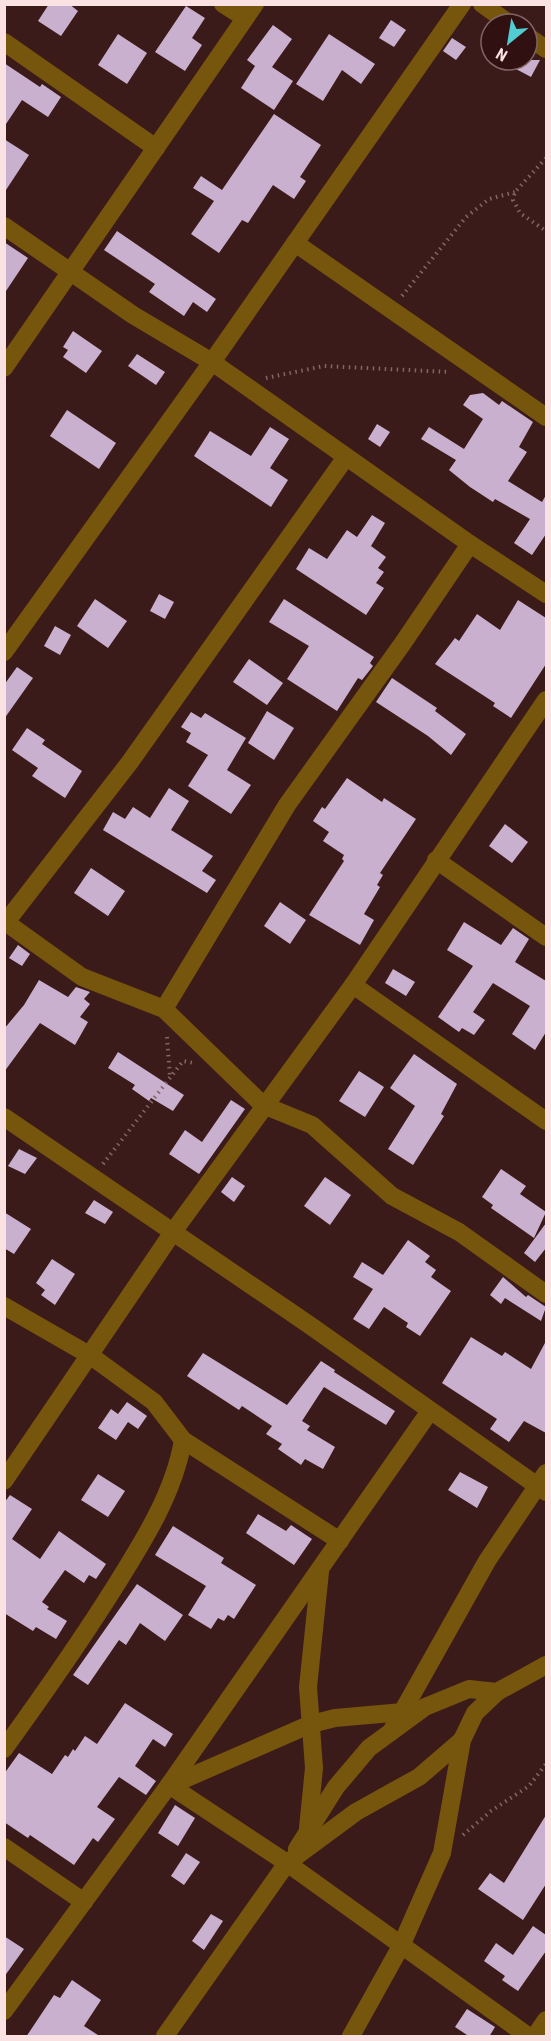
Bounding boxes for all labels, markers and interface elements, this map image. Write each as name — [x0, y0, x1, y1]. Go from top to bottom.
north arrow — [479, 12, 539, 72]
text: N — [493, 44, 511, 65]

